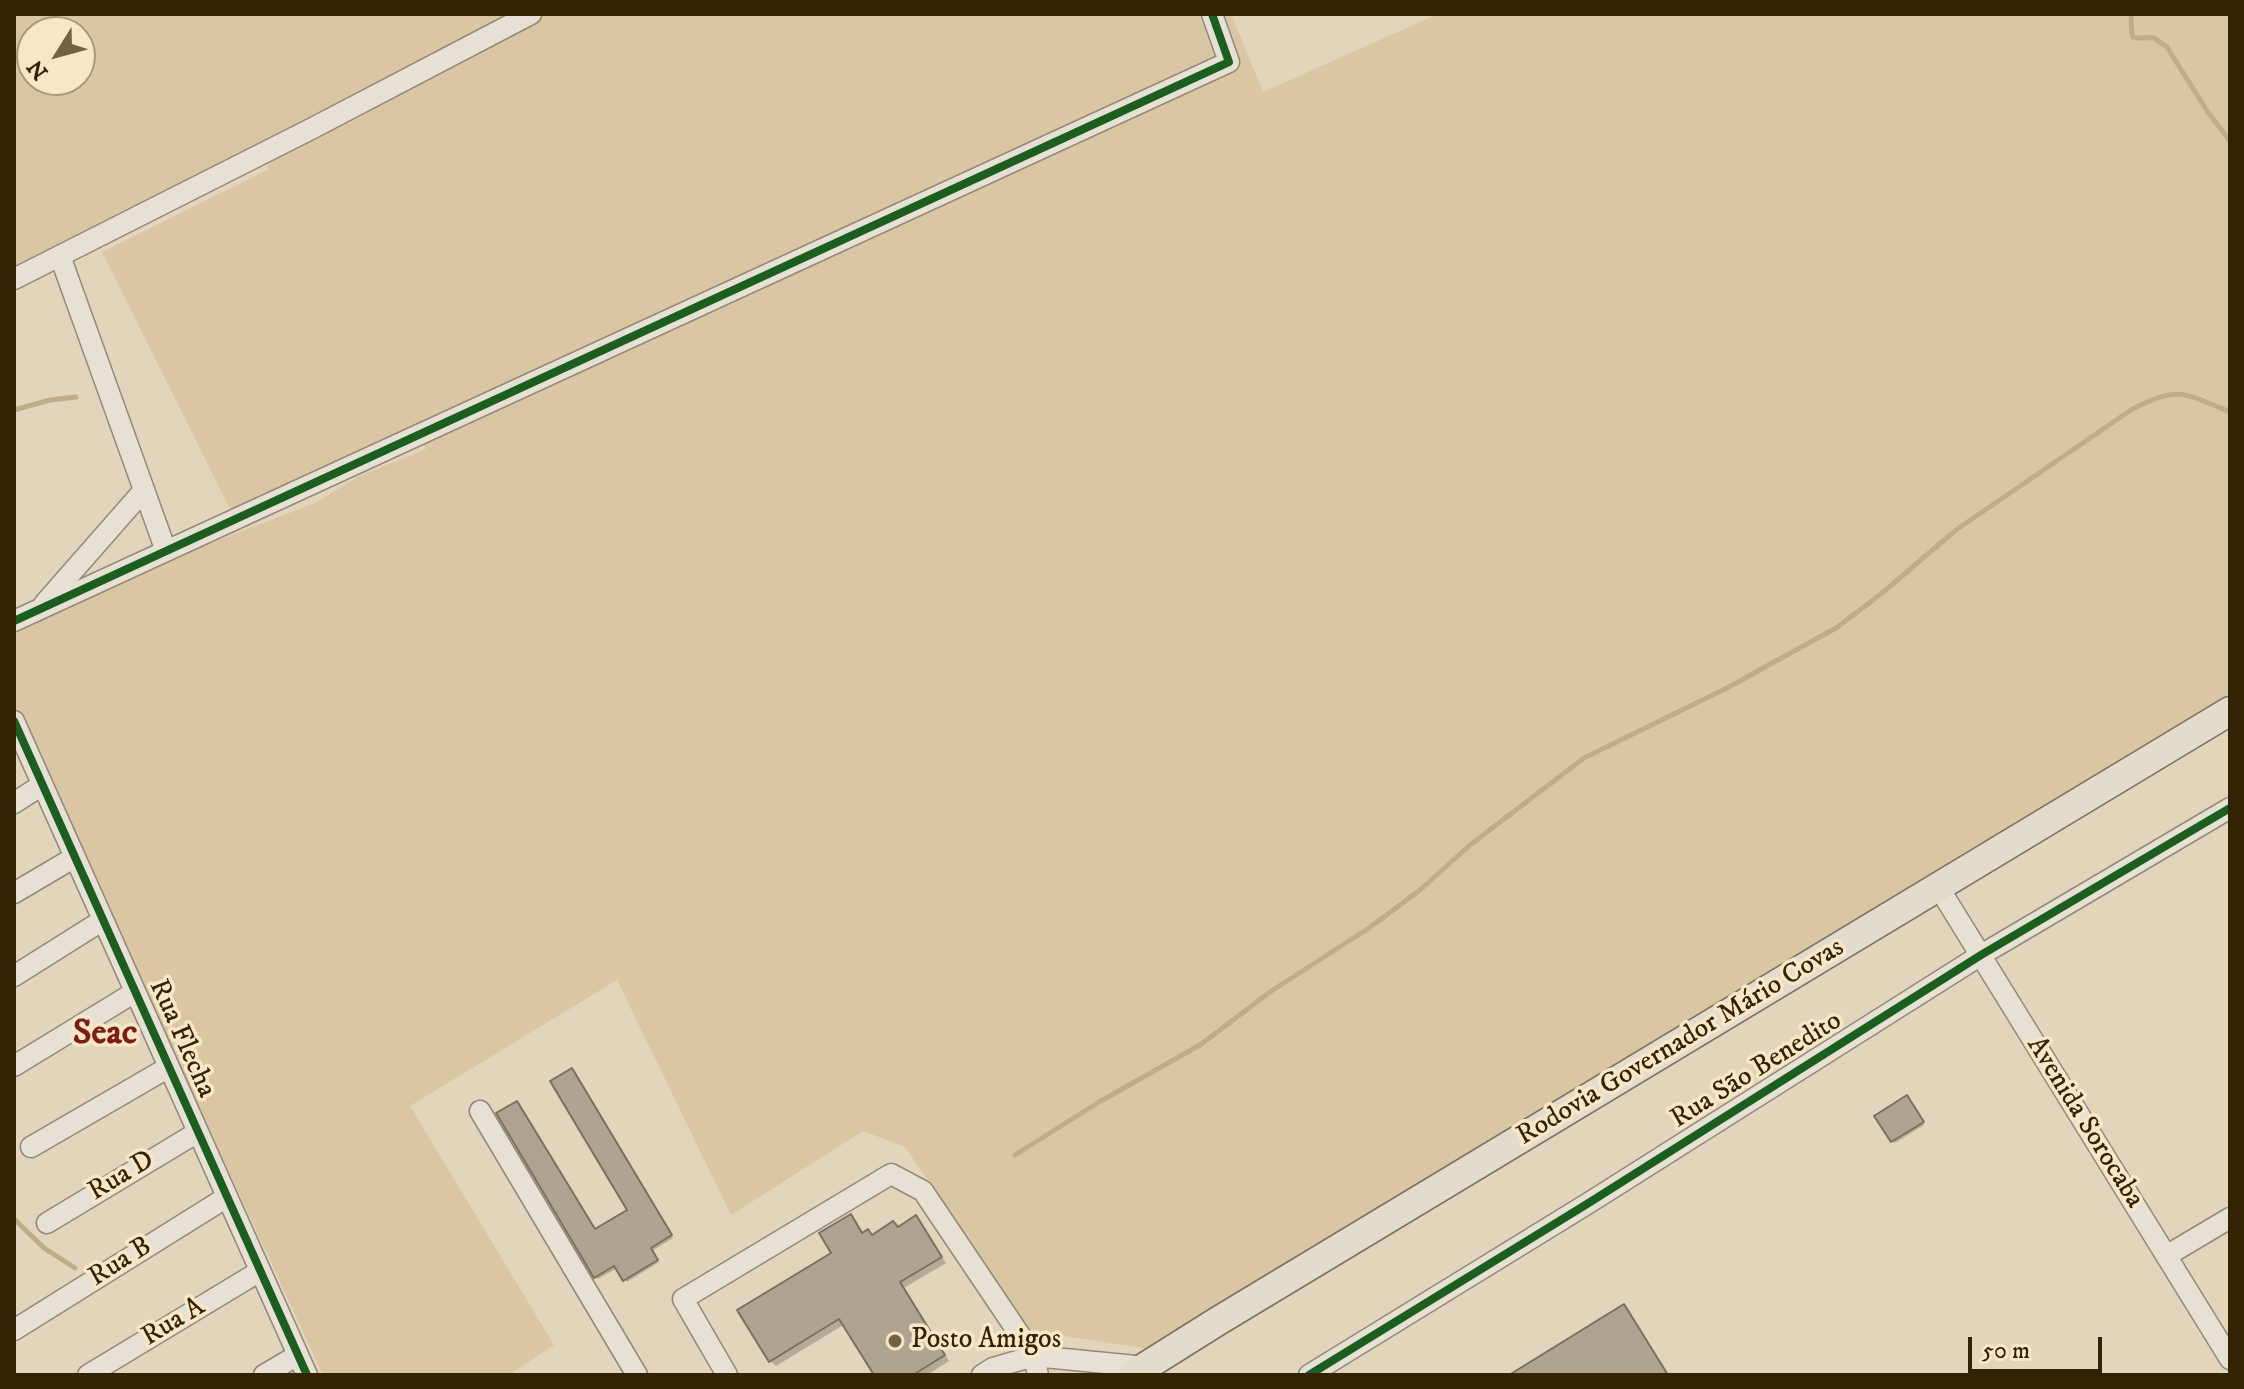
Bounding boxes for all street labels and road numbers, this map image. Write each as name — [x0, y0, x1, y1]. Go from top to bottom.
street label: Rodovia Governador Mário Covas — [1511, 932, 1851, 1154]
street label: Rua Flecha — [140, 975, 222, 1103]
street label: Rua São Benedito — [1665, 1005, 1849, 1137]
street label: Avenida Sorocaba — [2018, 1031, 2150, 1215]
street label: Rua D — [83, 1144, 161, 1210]
street label: Rua B — [83, 1231, 159, 1295]
street label: Rua A — [136, 1291, 212, 1355]

